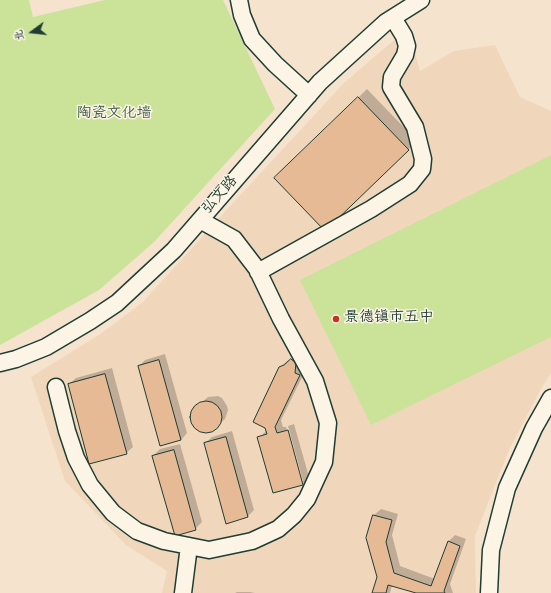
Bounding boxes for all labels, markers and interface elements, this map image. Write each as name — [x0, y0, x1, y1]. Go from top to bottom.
north arrow — [12, 12, 52, 52]
text: 北 — [11, 28, 30, 42]
park label: 陶瓷文化墙 — [77, 106, 151, 124]
street label: 弘文路 — [199, 173, 243, 219]
place label: 景德镇市五中 — [344, 310, 434, 328]
marker: 景德镇市五中 — [331, 314, 341, 324]

